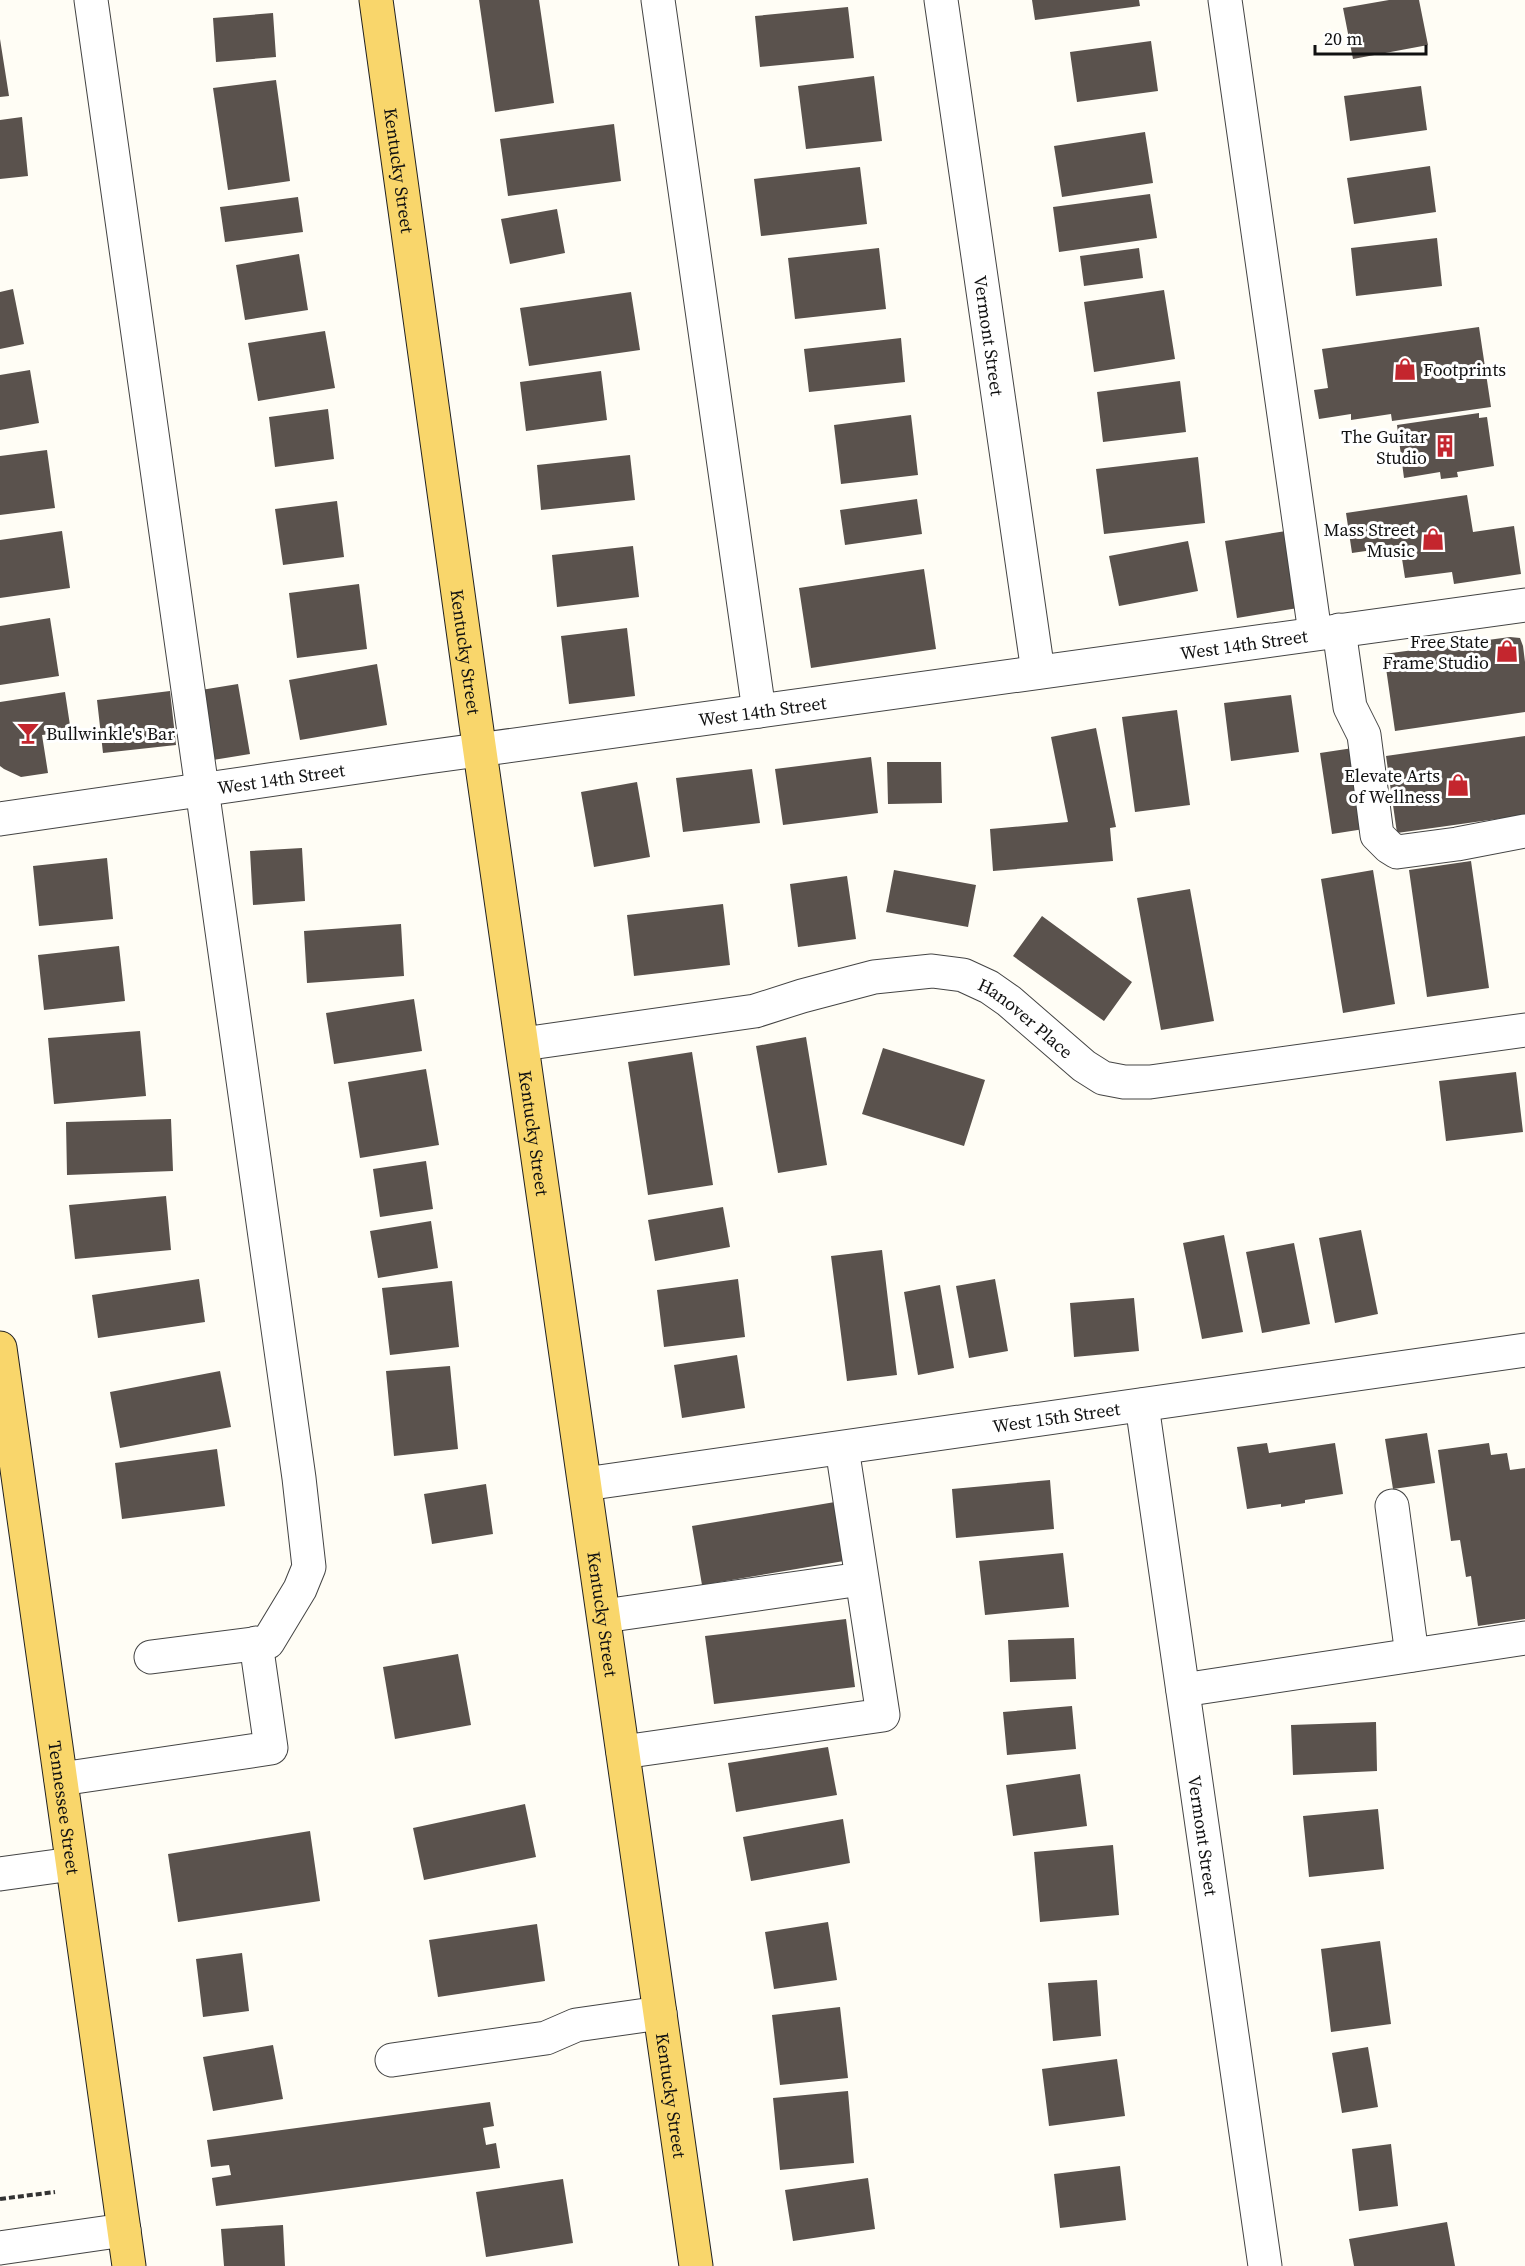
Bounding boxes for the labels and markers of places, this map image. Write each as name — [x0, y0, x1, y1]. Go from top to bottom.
shop icon: Footprints — [1392, 356, 1418, 382]
place label: Footprints — [1423, 357, 1506, 382]
place label: The Guitar Studio — [1341, 424, 1427, 470]
building icon: The Guitar Studio — [1432, 433, 1458, 459]
place label: Mass Street Music — [1324, 517, 1415, 563]
shop icon: Mass Street Music — [1420, 526, 1446, 552]
place label: Free State Frame Studio — [1382, 629, 1489, 675]
shop icon: Free State Frame Studio — [1494, 638, 1520, 664]
bar icon: Bullwinkle's Bar — [15, 720, 41, 746]
place label: Bullwinkle's Bar — [46, 721, 175, 746]
place label: Elevate Arts of Wellness — [1344, 763, 1440, 809]
shop icon: Elevate Arts of Wellness — [1445, 772, 1471, 798]

